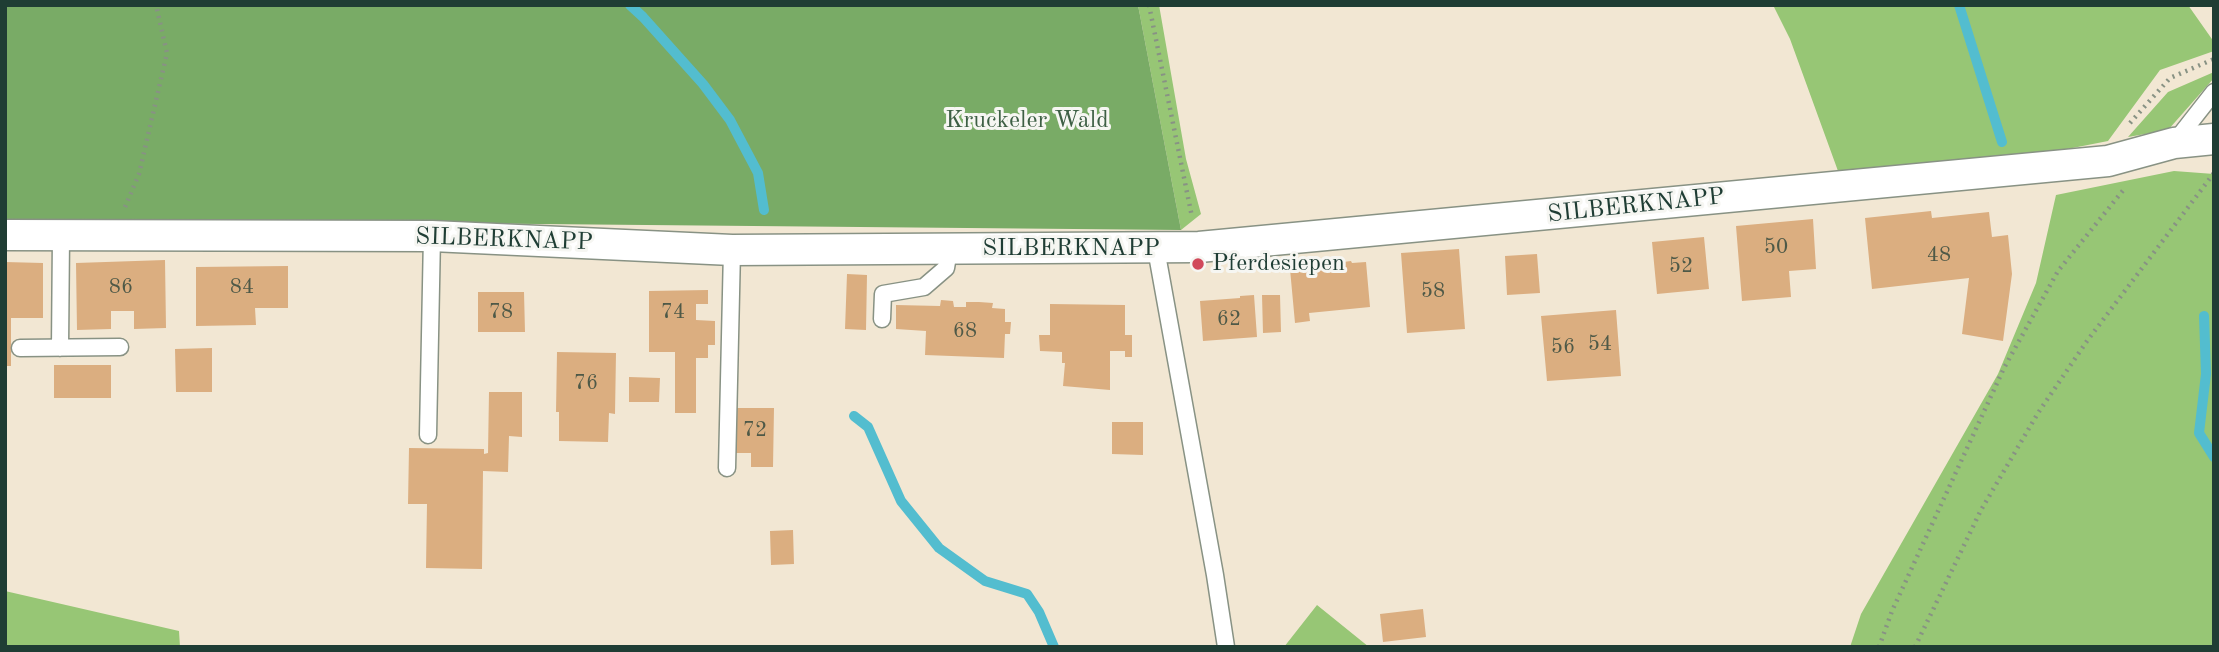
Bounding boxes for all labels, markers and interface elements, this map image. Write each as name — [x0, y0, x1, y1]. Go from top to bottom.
park label: Kruckeler Wald — [945, 107, 1109, 135]
street label: SILBERKNAPP — [1546, 182, 1726, 230]
street label: SILBERKNAPP — [415, 223, 593, 257]
house number: 50 — [1764, 234, 1788, 260]
street label: SILBERKNAPP — [982, 235, 1160, 263]
house number: 48 — [1927, 242, 1951, 268]
place label: Pferdesiepen — [1212, 250, 1345, 278]
house number: 52 — [1669, 253, 1693, 279]
marker: Pferdesiepen — [1190, 256, 1206, 272]
house number: 86 — [109, 274, 133, 300]
house number: 84 — [230, 274, 254, 300]
house number: 58 — [1421, 278, 1445, 304]
house number: 78 — [489, 299, 513, 325]
house number: 74 — [661, 299, 685, 325]
house number: 62 — [1217, 306, 1241, 332]
house number: 68 — [953, 318, 977, 344]
house number: 54 — [1588, 331, 1612, 357]
house number: 56 — [1551, 334, 1575, 360]
house number: 76 — [574, 370, 598, 396]
house number: 72 — [743, 417, 767, 443]

